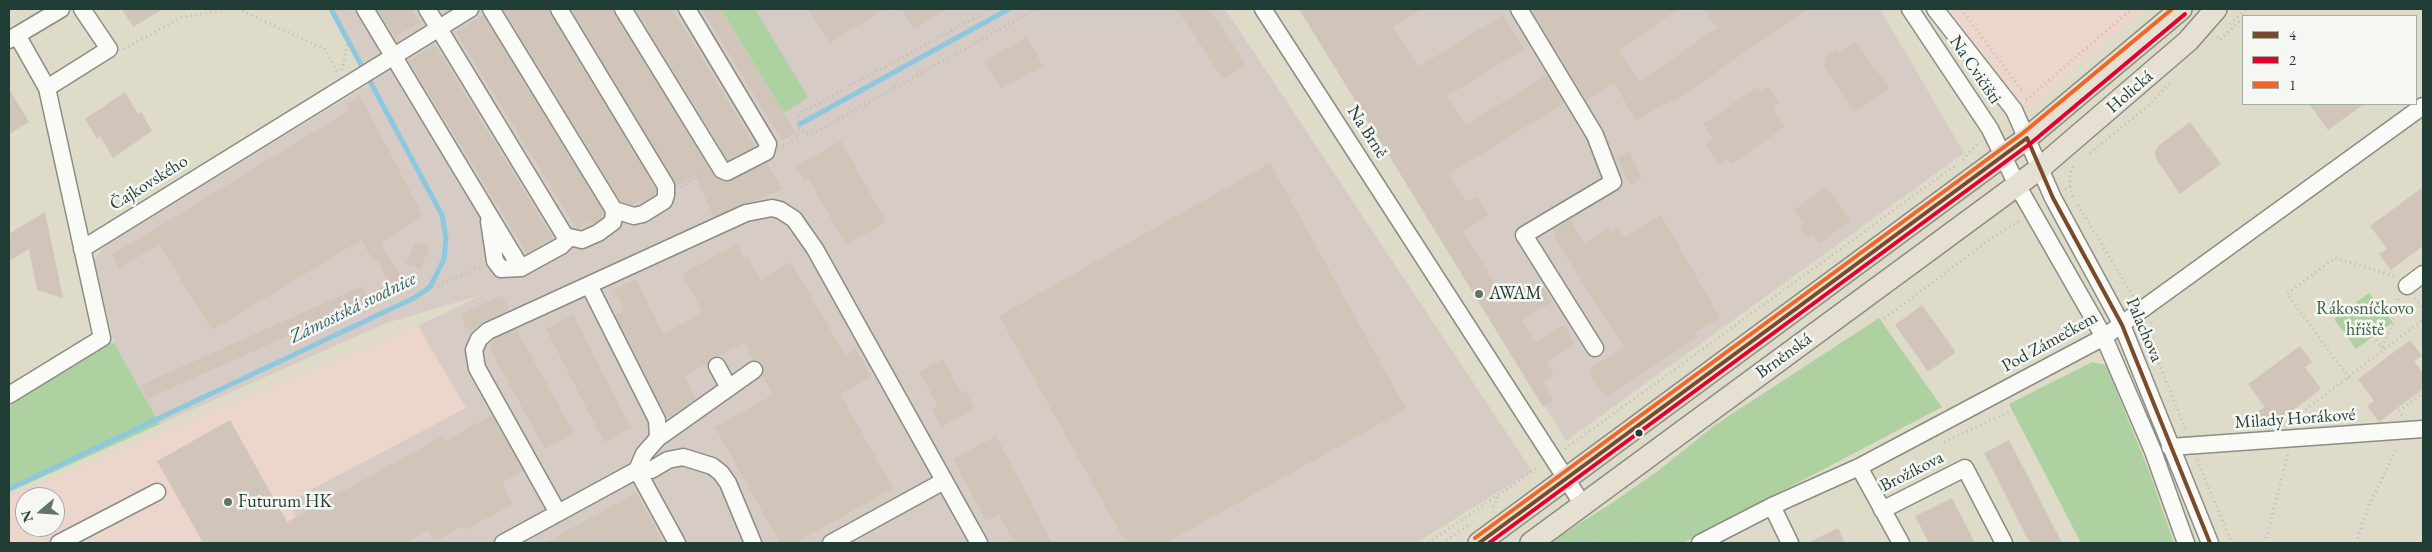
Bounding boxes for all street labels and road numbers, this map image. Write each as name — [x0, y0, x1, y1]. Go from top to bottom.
street label: Na Cvičišti — [1944, 32, 2006, 108]
street label: Holická — [2102, 66, 2158, 118]
street label: Na Brně — [1342, 102, 1392, 162]
street label: Čajkovského — [106, 150, 192, 216]
street label: Palachova — [2121, 295, 2167, 365]
street label: Pod Zámečkem — [1998, 307, 2102, 377]
street label: Brněnská — [1752, 328, 1816, 384]
street label: Milady Horákové — [2234, 404, 2356, 434]
street label: Brožíkova — [1877, 447, 1947, 497]

